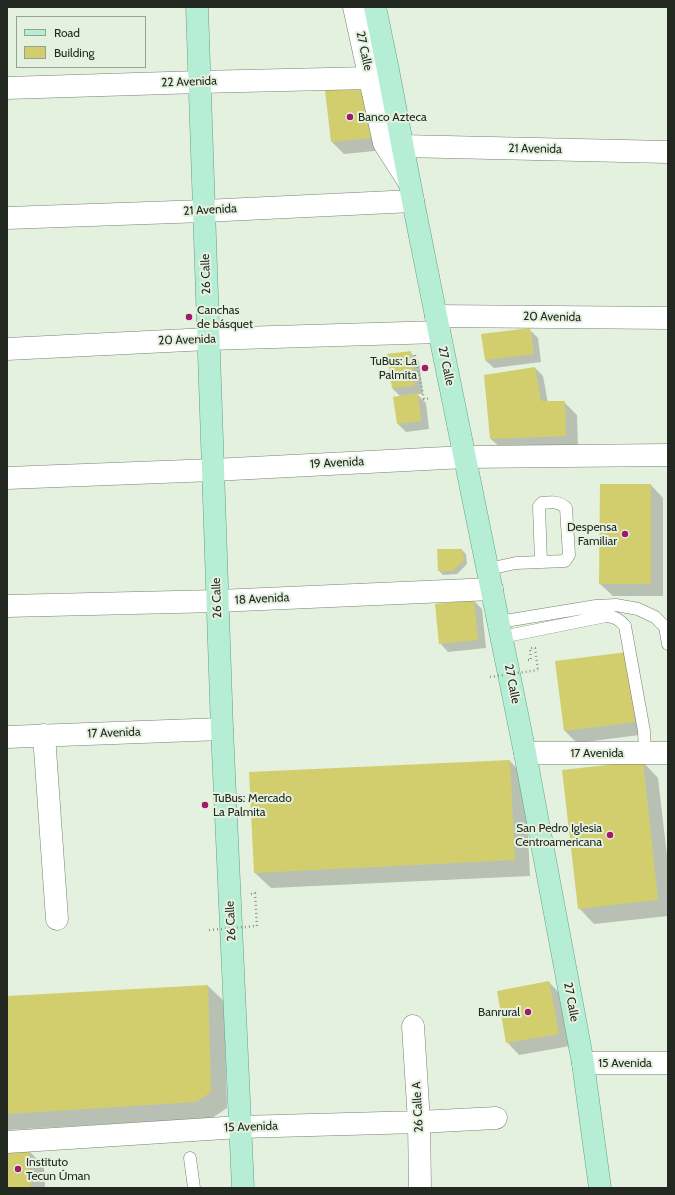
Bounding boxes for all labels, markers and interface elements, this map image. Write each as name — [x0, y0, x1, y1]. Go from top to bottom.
legend — [16, 16, 146, 68]
text: Road — [54, 25, 80, 40]
street label: 27 Calle — [353, 30, 375, 72]
text: Building — [54, 45, 95, 60]
street label: 22 Avenida — [161, 74, 217, 90]
place label: Banco Azteca — [358, 110, 427, 124]
marker: Banco Azteca — [345, 112, 355, 122]
street label: 21 Avenida — [508, 141, 562, 157]
street label: 21 Avenida — [183, 201, 237, 219]
street label: 26 Calle — [198, 253, 214, 295]
place label: Canchas de básquet — [197, 303, 253, 331]
street label: 20 Avenida — [523, 309, 581, 325]
marker: Canchas de básquet — [184, 312, 194, 322]
street label: 20 Avenida — [158, 332, 216, 348]
street label: 27 Calle — [435, 345, 457, 387]
place label: TuBus: La Palmita — [370, 354, 417, 382]
marker: TuBus: La Palmita — [420, 363, 430, 373]
street label: 19 Avenida — [310, 454, 364, 472]
place label: Despensa Familiar — [567, 520, 617, 548]
marker: Despensa Familiar — [620, 529, 630, 539]
street label: 26 Calle — [209, 577, 225, 619]
street label: 18 Avenida — [234, 590, 290, 608]
street label: 27 Calle — [501, 663, 523, 705]
street label: 17 Avenida — [87, 725, 141, 741]
street label: 17 Avenida — [570, 746, 624, 760]
place label: TuBus: Mercado La Palmita — [213, 791, 292, 819]
marker: TuBus: Mercado La Palmita — [200, 800, 210, 810]
place label: San Pedro Iglesia Centroamericana — [515, 821, 602, 849]
marker: San Pedro Iglesia Centroamericana — [605, 830, 615, 840]
street label: 26 Calle — [223, 900, 239, 942]
street label: 27 Calle — [560, 981, 582, 1023]
place label: Banrural — [478, 1005, 520, 1019]
marker: Banrural — [523, 1007, 533, 1017]
street label: 15 Avenida — [598, 1056, 652, 1070]
street label: 26 Calle A — [409, 1081, 427, 1133]
street label: 15 Avenida — [224, 1119, 278, 1135]
place label: Instituto Tecun Úman — [26, 1155, 90, 1183]
marker: Instituto Tecun Úman — [13, 1164, 23, 1174]

